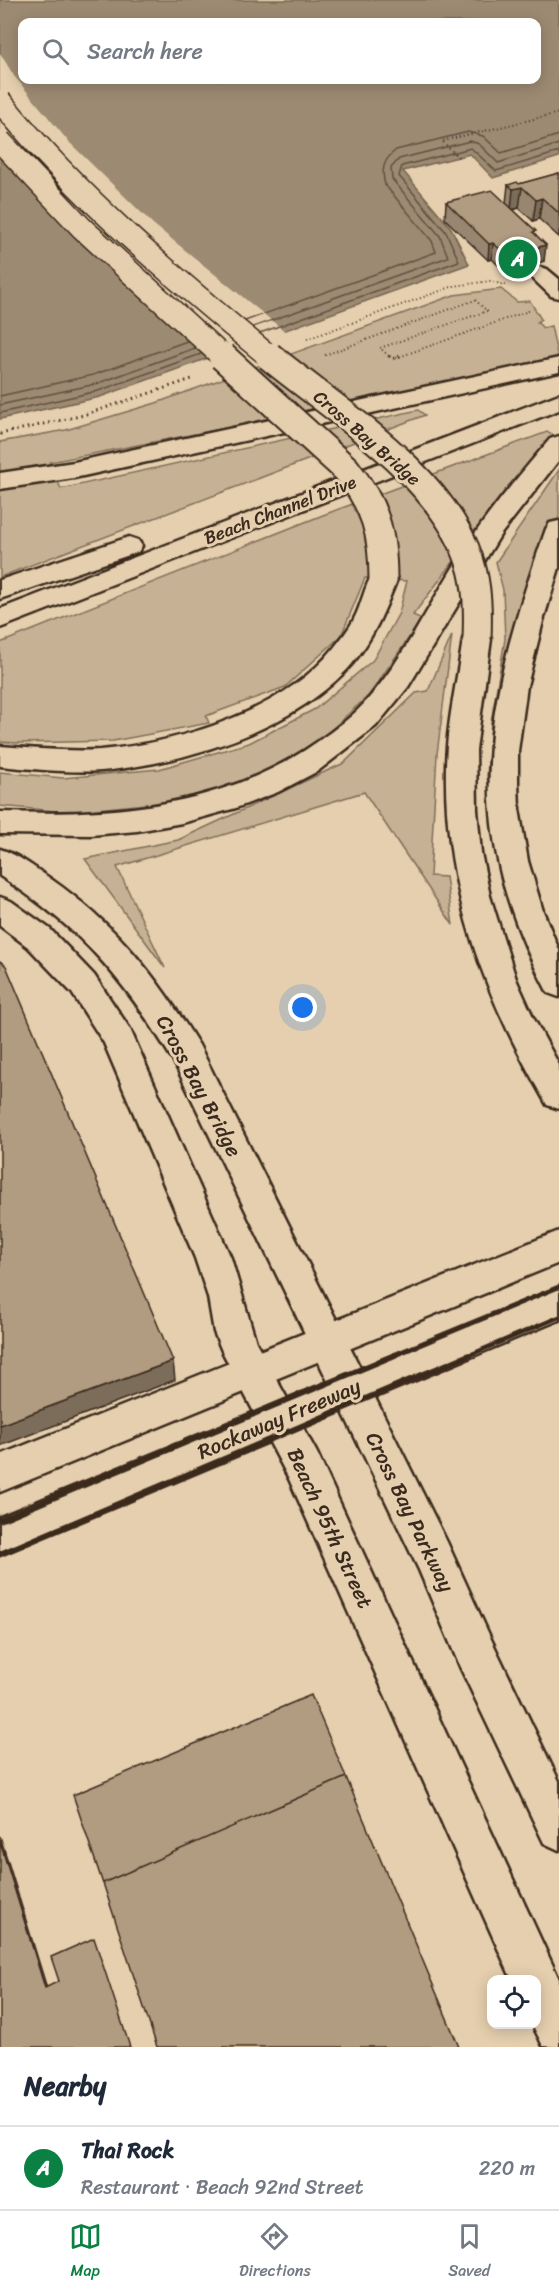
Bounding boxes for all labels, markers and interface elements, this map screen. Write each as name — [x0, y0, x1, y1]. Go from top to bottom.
search box — [18, 18, 541, 84]
text: Search here — [87, 32, 203, 71]
icon: search — [39, 35, 72, 68]
pin: A — [498, 236, 538, 282]
street label: Cross Bay Bridge — [306, 382, 428, 494]
street label: Beach Channel Drive — [199, 466, 361, 554]
your location — [288, 993, 317, 1022]
street label: Cross Bay Bridge — [145, 1008, 253, 1164]
street label: Rockaway Freeway — [191, 1367, 367, 1471]
street label: Cross Bay Parkway — [355, 1425, 465, 1599]
street label: Beach 95th Street — [276, 1441, 384, 1615]
map controls — [487, 1975, 541, 2029]
button: locate — [487, 1975, 541, 2029]
text: Nearby — [24, 2063, 106, 2109]
text: Thai Rock — [81, 2131, 175, 2170]
text: A — [37, 2151, 50, 2186]
text: 220 m — [479, 2151, 535, 2186]
text: Restaurant · Beach 92nd Street — [81, 2170, 363, 2205]
tab: Map — [69, 2220, 102, 2285]
tab: Directions — [239, 2220, 311, 2285]
tab: Saved — [448, 2220, 490, 2285]

